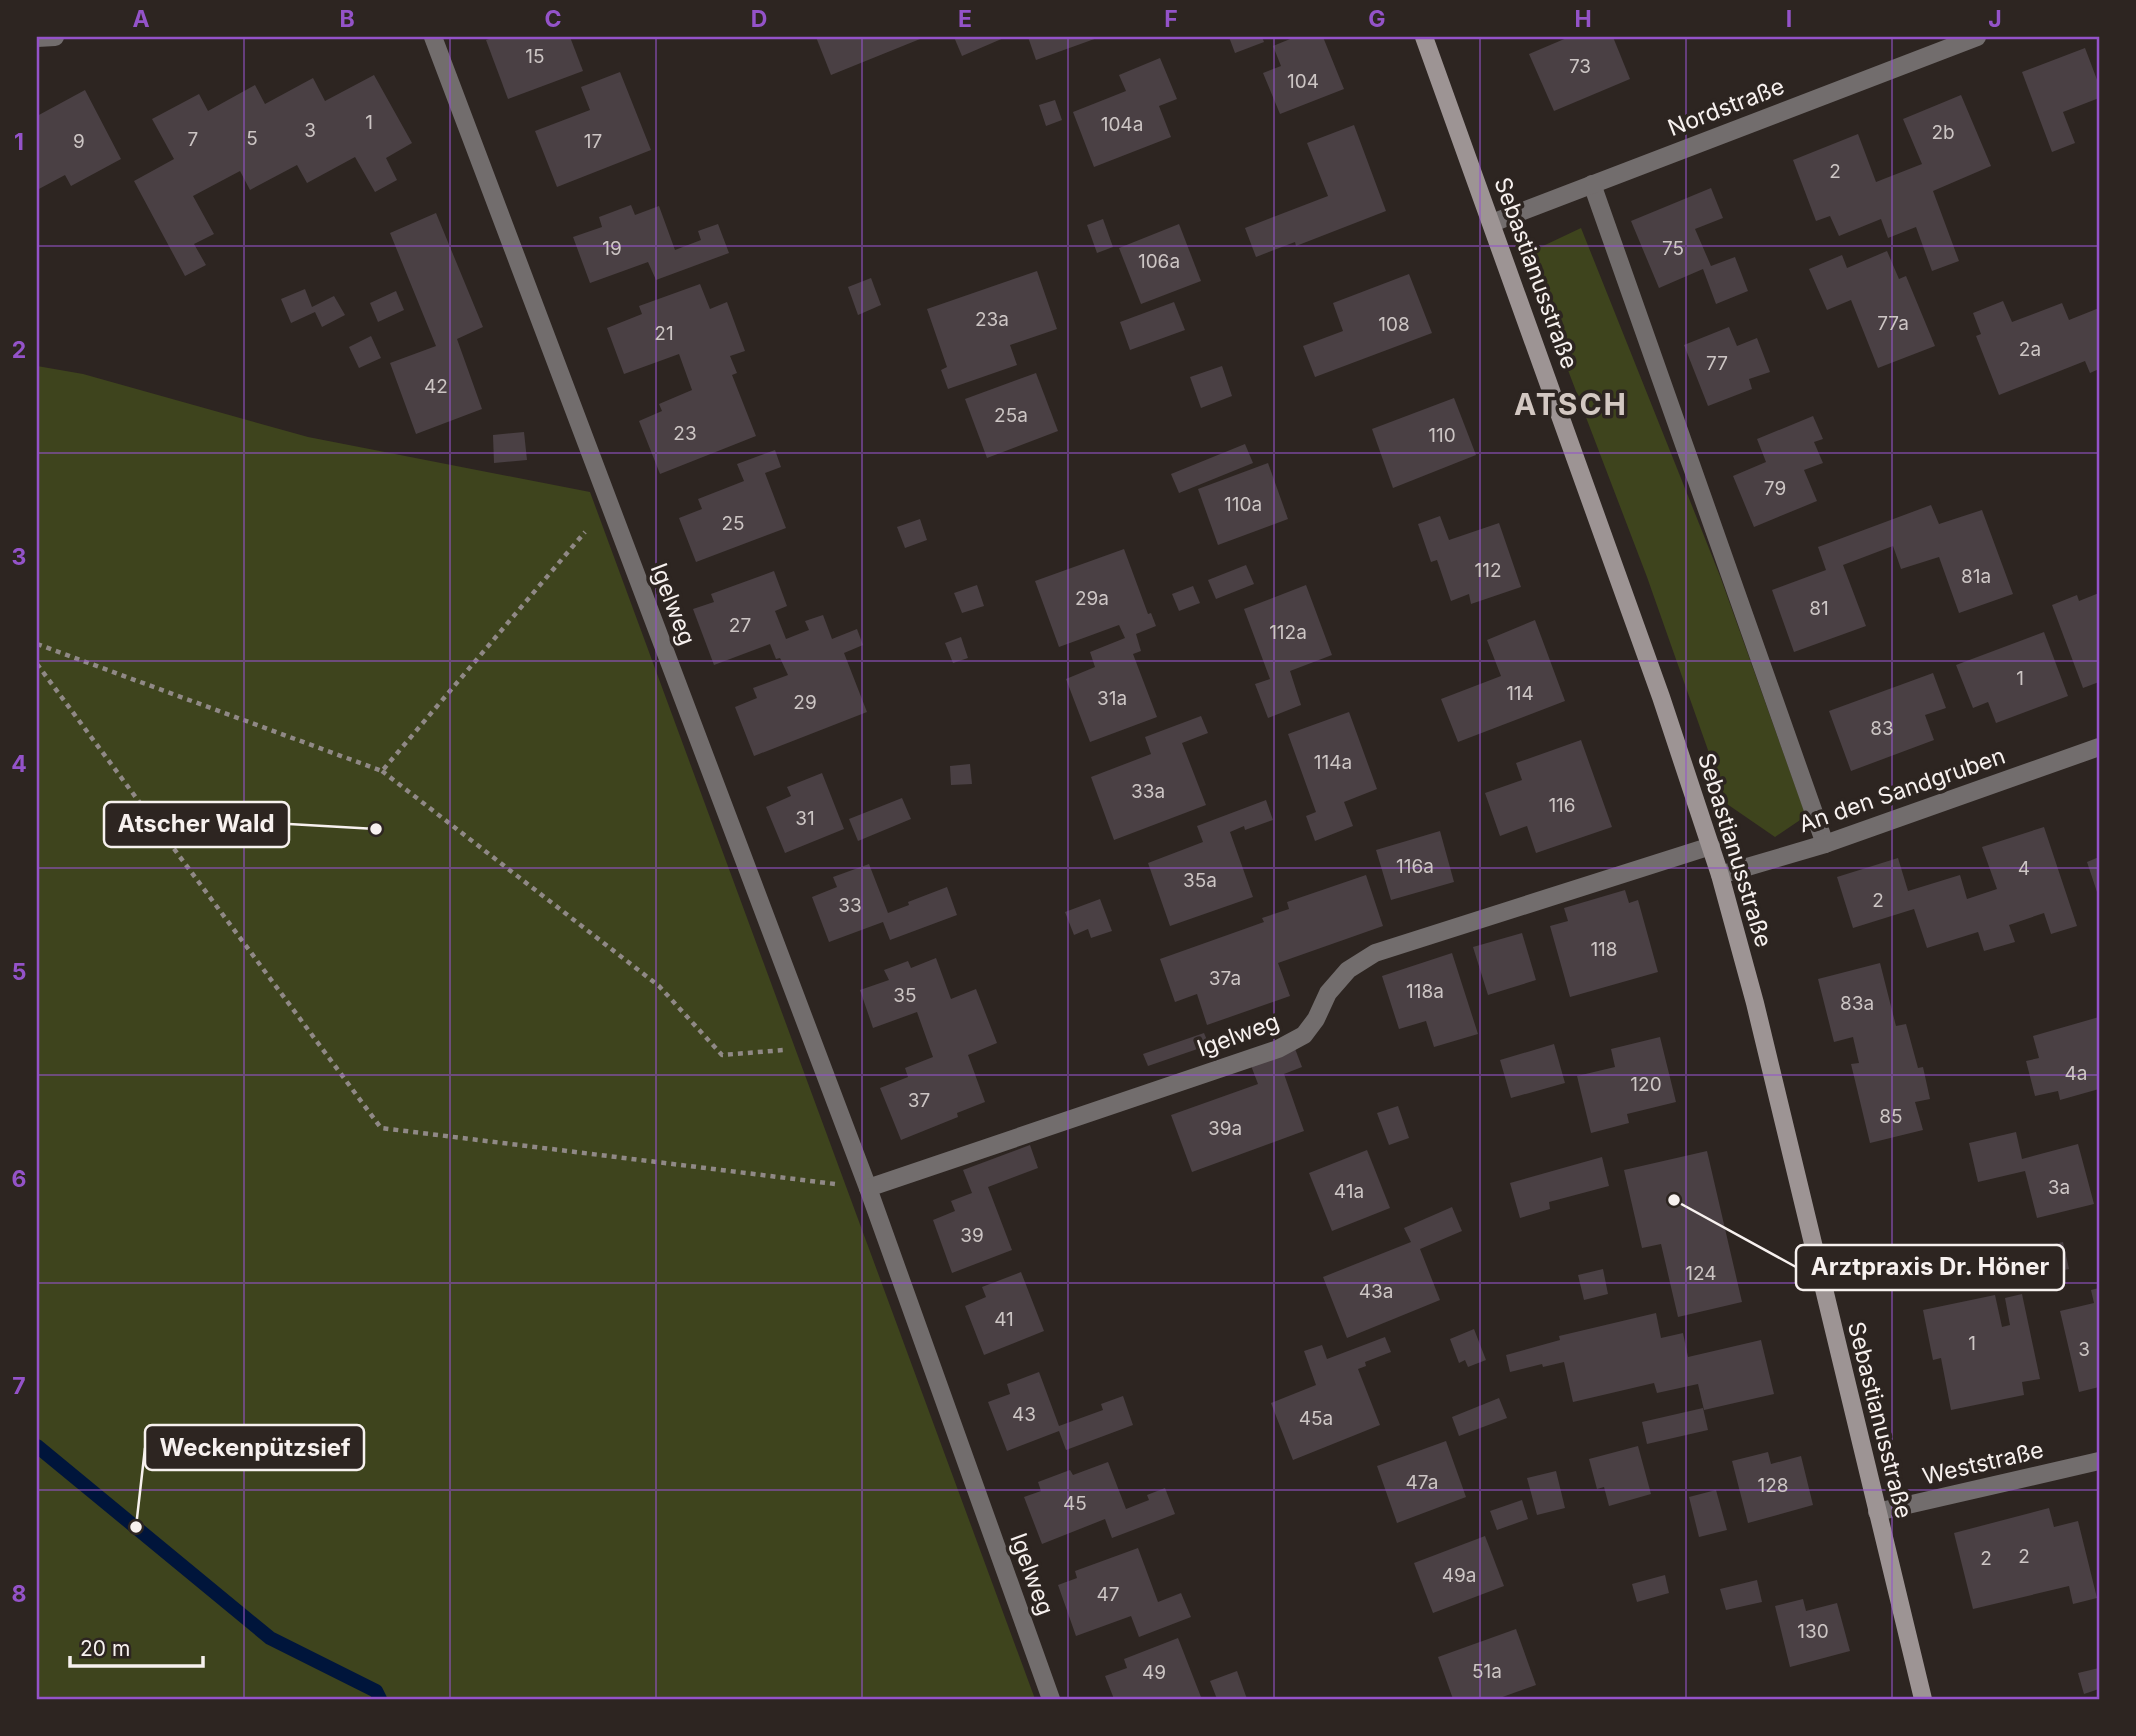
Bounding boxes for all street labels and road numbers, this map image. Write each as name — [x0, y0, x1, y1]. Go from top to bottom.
street label: Nordstraße — [1664, 72, 1788, 142]
street label: Sebastianusstraße — [1488, 173, 1584, 373]
street label: Igelweg — [645, 559, 701, 649]
street label: An den Sandgruben — [1795, 742, 2009, 838]
street label: Sebastianusstraße — [1692, 749, 1778, 951]
street label: Igelweg — [1193, 1007, 1283, 1063]
street label: Sebastianusstraße — [1842, 1319, 1918, 1521]
street label: Weststraße — [1920, 1436, 2046, 1490]
street label: Igelweg — [1004, 1529, 1060, 1619]

